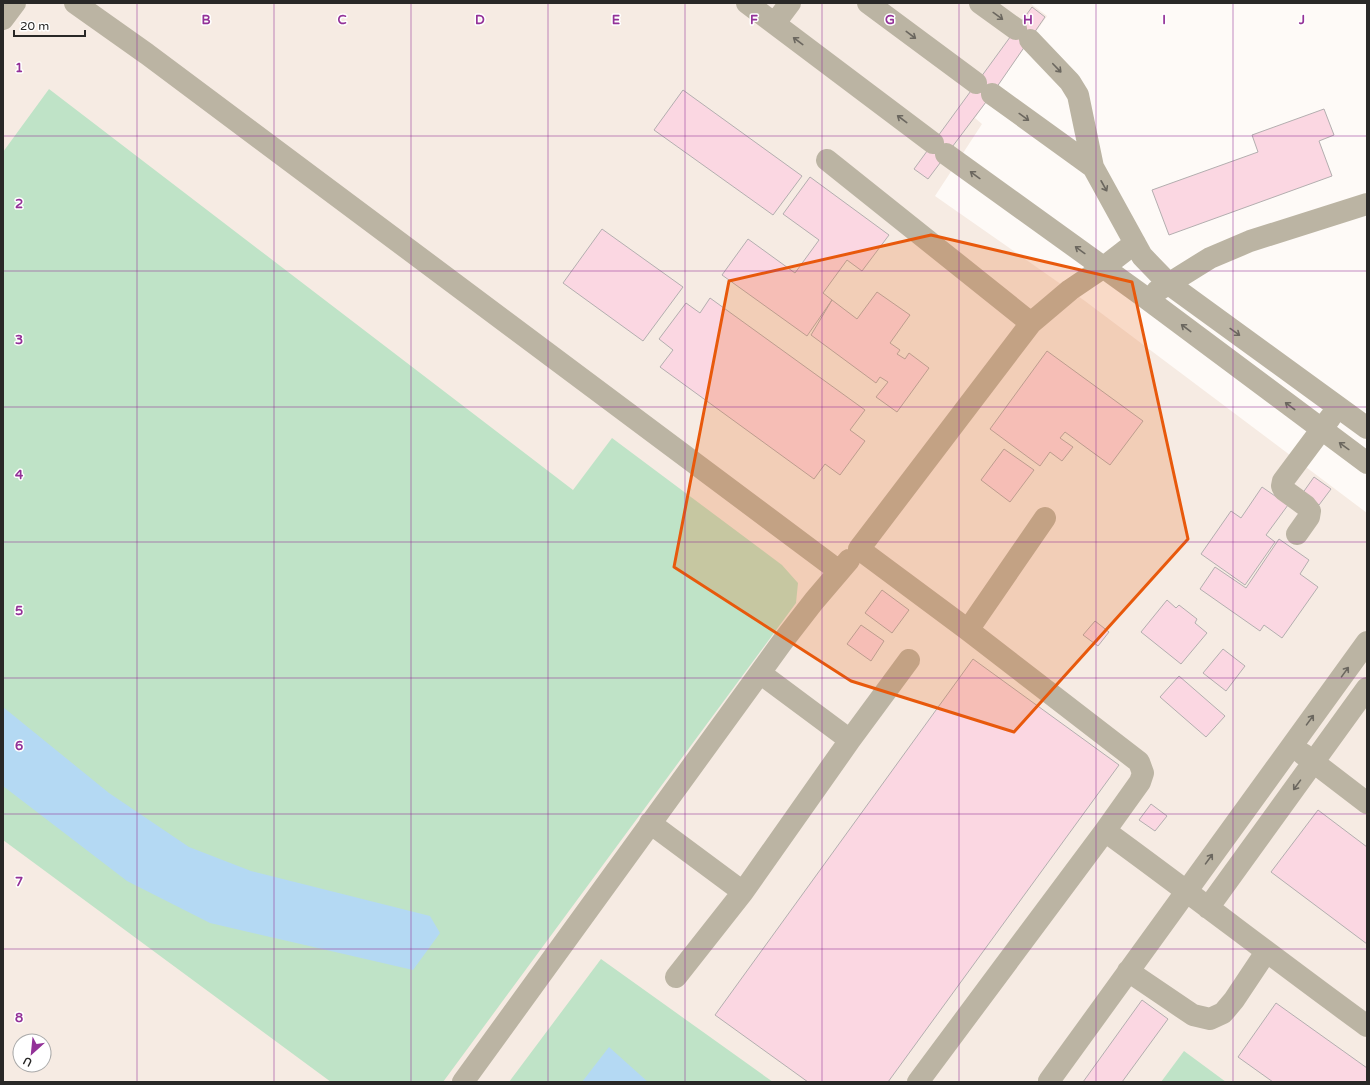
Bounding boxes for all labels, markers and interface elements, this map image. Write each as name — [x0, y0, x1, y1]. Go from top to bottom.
scale bar — [14, 12, 85, 38]
text: B — [201, 12, 211, 28]
text: C — [337, 12, 347, 28]
text: D — [475, 12, 485, 28]
text: E — [612, 12, 620, 28]
text: F — [750, 12, 758, 28]
text: G — [885, 12, 895, 28]
one-way arrow — [992, 12, 1003, 20]
text: H — [1023, 12, 1033, 28]
text: I — [1162, 12, 1166, 28]
text: J — [1298, 12, 1305, 28]
text: 20 m — [20, 19, 49, 33]
one-way arrow — [905, 30, 916, 39]
one-way arrow — [793, 37, 804, 45]
text: 1 — [15, 60, 23, 76]
one-way arrow — [1052, 63, 1062, 73]
one-way arrow — [1018, 113, 1029, 121]
one-way arrow — [897, 115, 908, 123]
one-way arrow — [970, 171, 981, 179]
one-way arrow — [1100, 180, 1108, 192]
text: 2 — [15, 196, 23, 212]
one-way arrow — [1075, 246, 1086, 255]
one-way arrow — [1181, 324, 1192, 332]
one-way arrow — [1229, 327, 1240, 336]
text: 3 — [15, 332, 23, 348]
one-way arrow — [1285, 402, 1296, 410]
one-way arrow — [1339, 442, 1350, 450]
text: 4 — [15, 467, 24, 483]
text: 5 — [15, 603, 23, 619]
one-way arrow — [1341, 667, 1349, 678]
one-way arrow — [1306, 715, 1315, 726]
text: 6 — [15, 738, 23, 754]
one-way arrow — [1293, 779, 1301, 790]
one-way arrow — [1205, 854, 1213, 865]
text: 7 — [15, 874, 23, 890]
text: 8 — [15, 1010, 23, 1026]
north arrow — [12, 1033, 52, 1073]
text: U — [21, 1054, 34, 1069]

